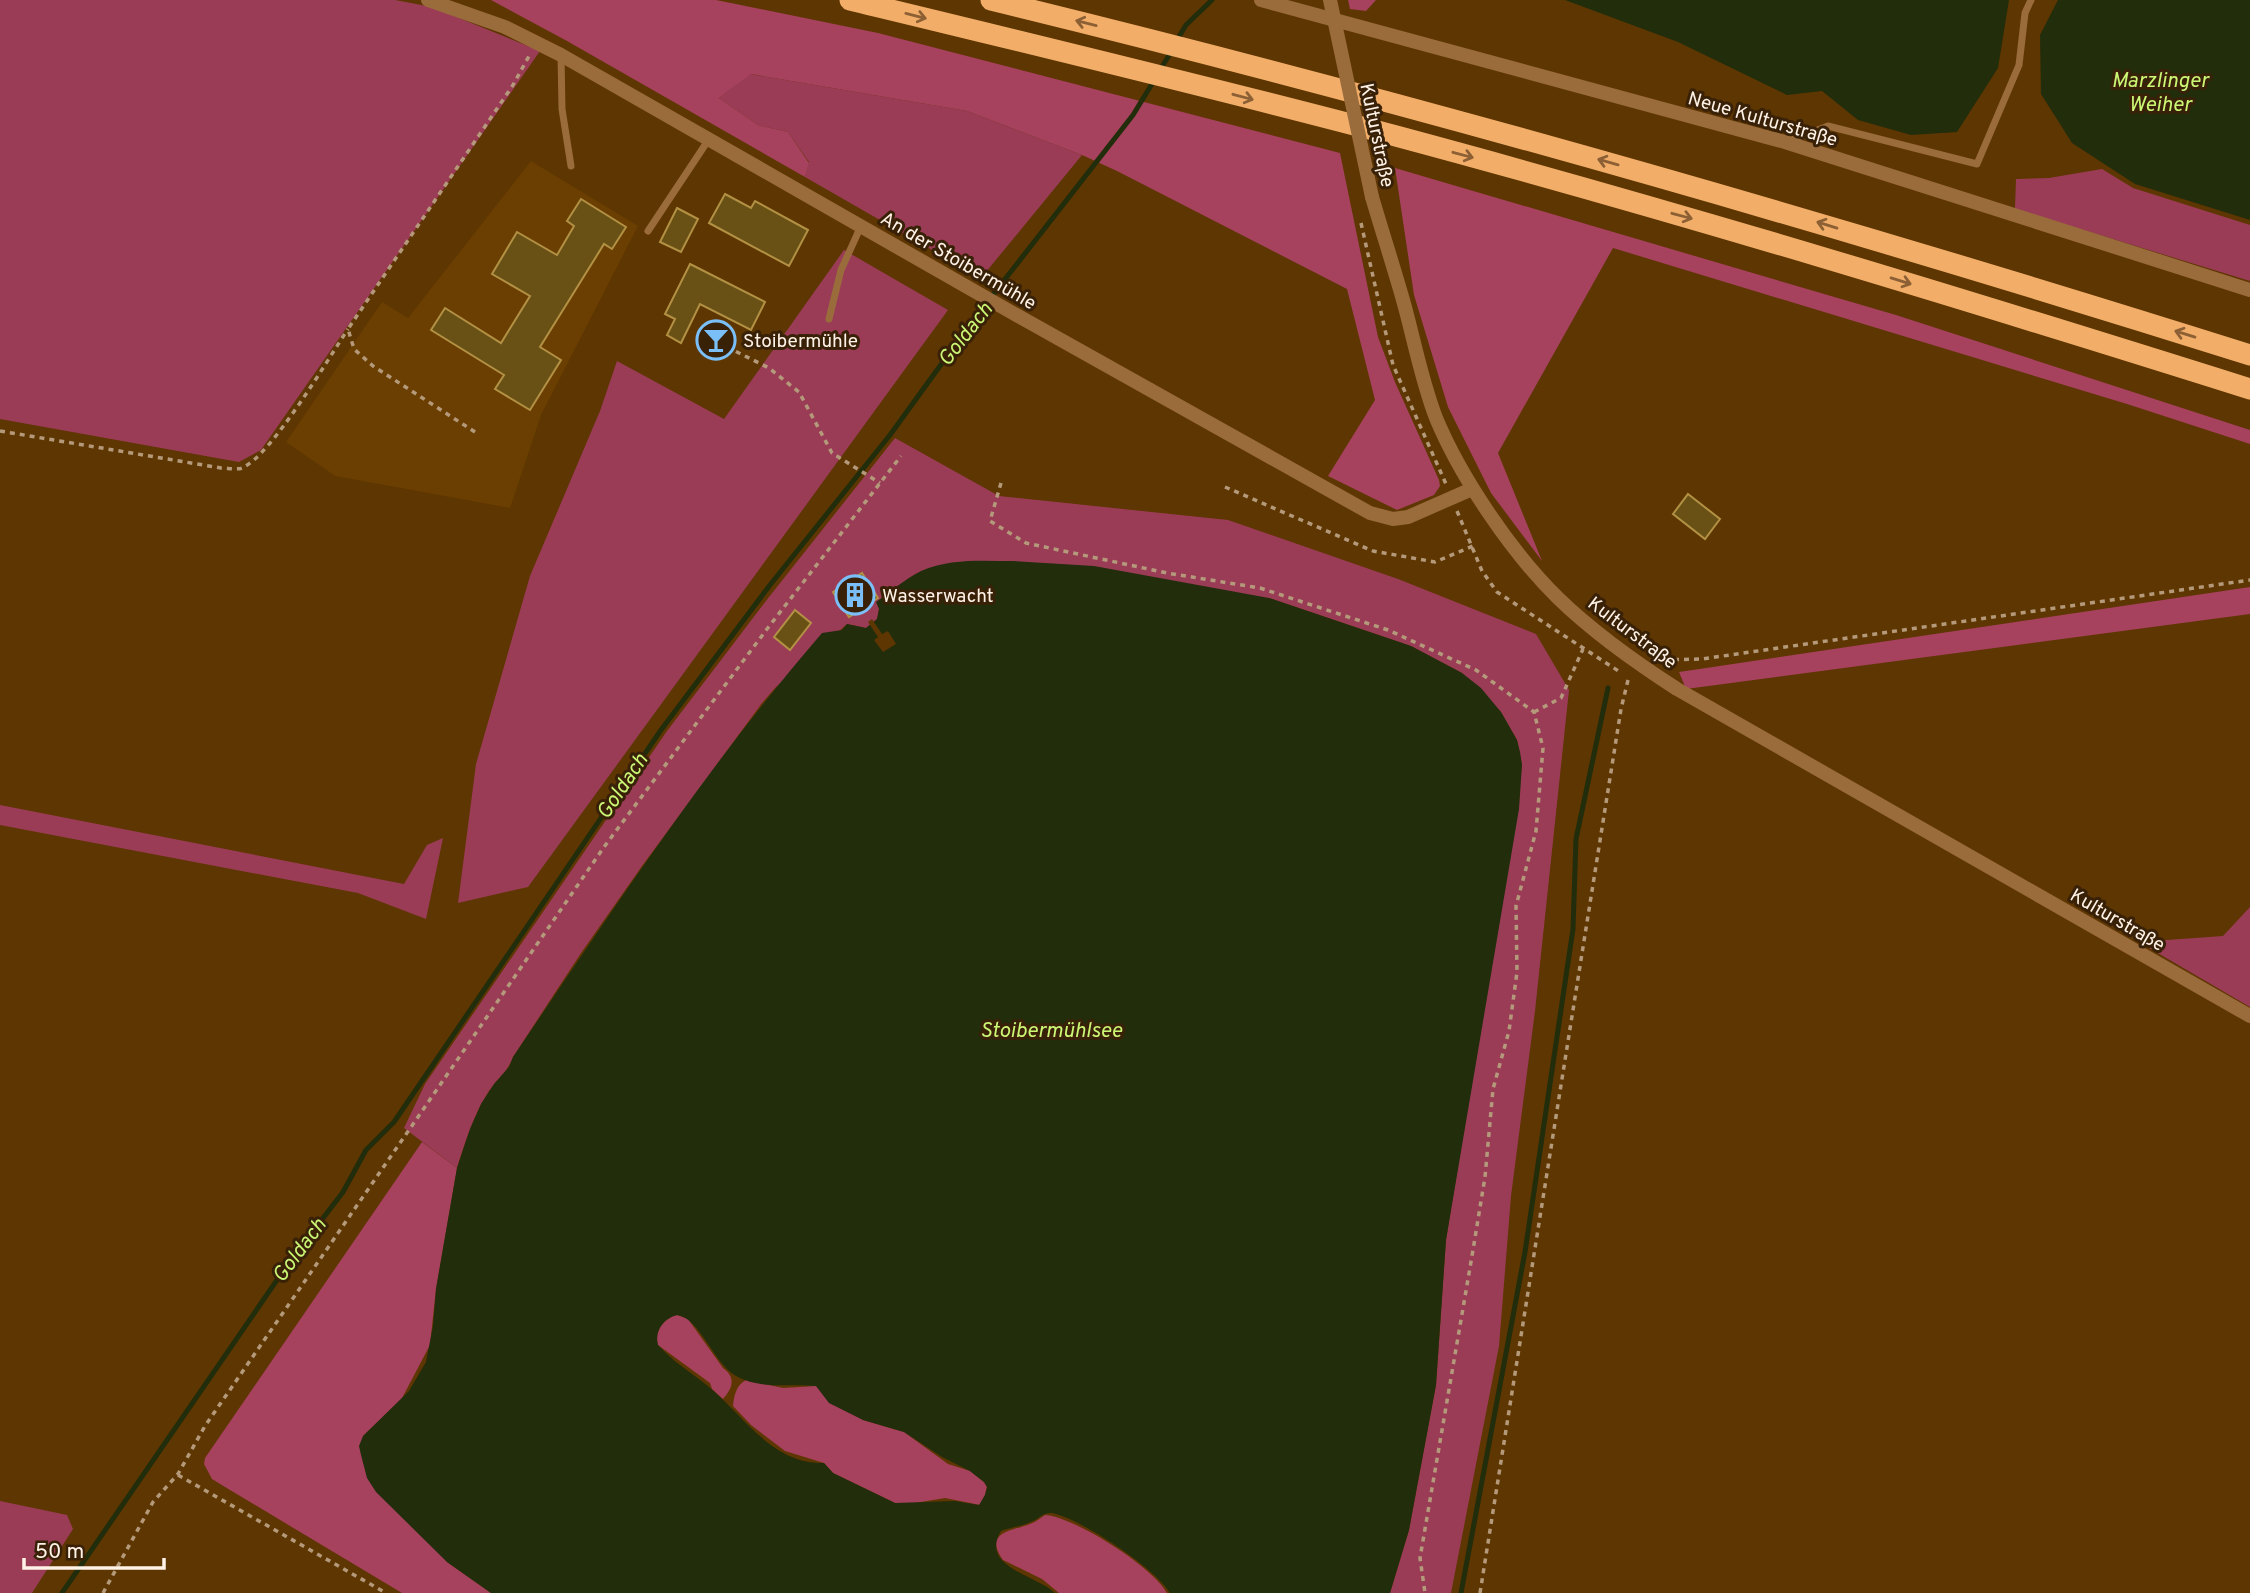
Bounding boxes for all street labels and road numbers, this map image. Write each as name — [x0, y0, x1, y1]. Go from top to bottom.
street label: Kulturstraße — [1353, 81, 1399, 190]
street label: Neue Kulturstraße — [1685, 87, 1840, 153]
street label: An der Stoibermühle — [876, 207, 1040, 316]
street label: Kulturstraße — [1582, 592, 1681, 675]
street label: Kulturstraße — [2065, 884, 2169, 958]

